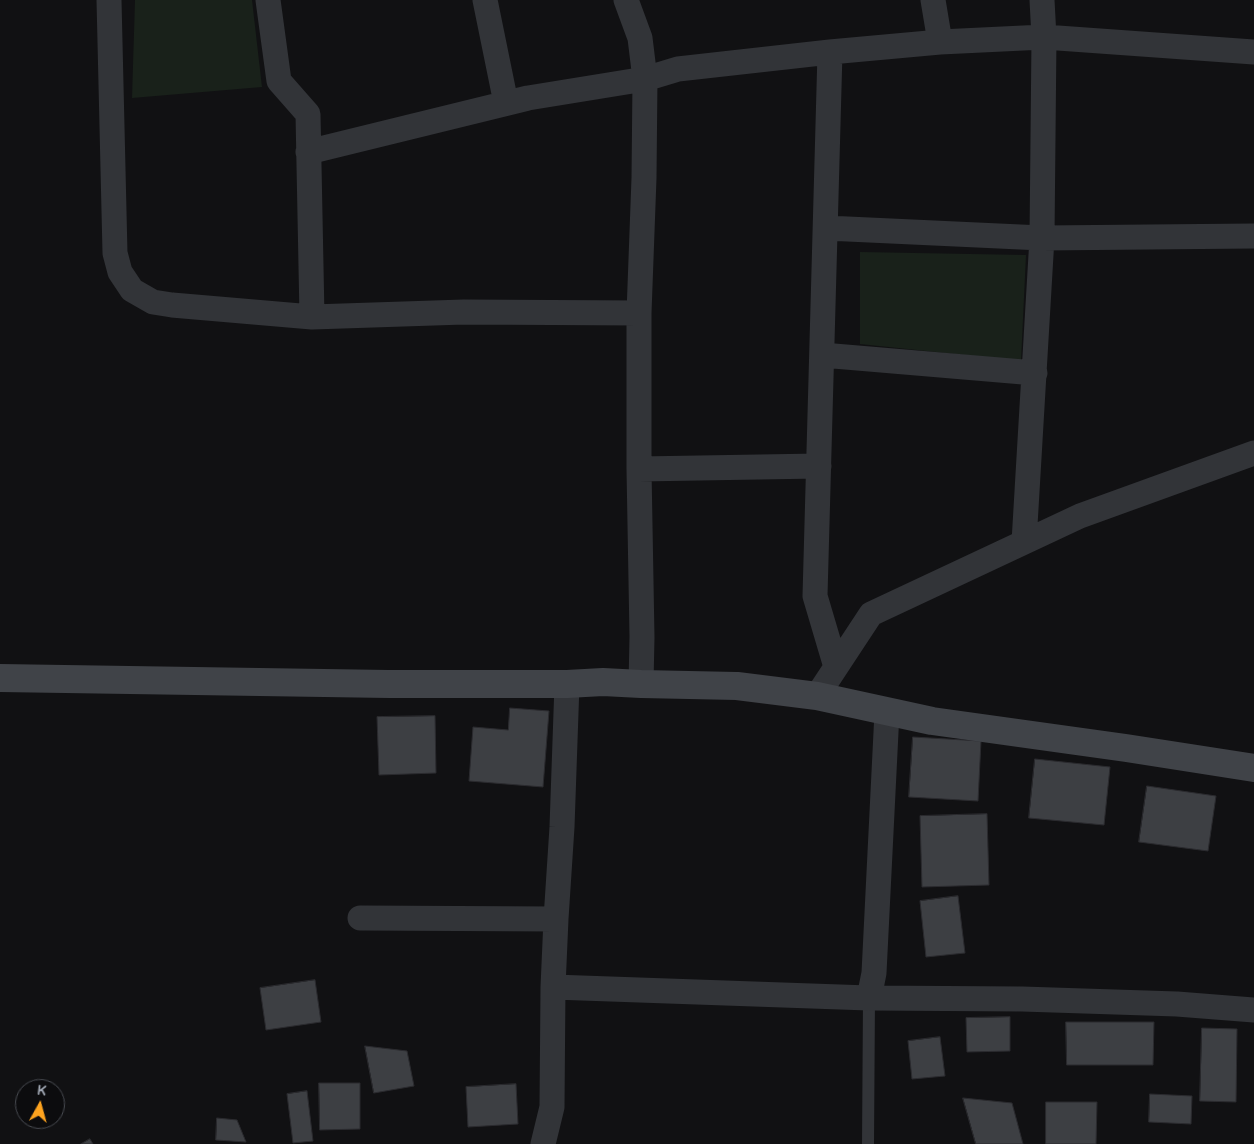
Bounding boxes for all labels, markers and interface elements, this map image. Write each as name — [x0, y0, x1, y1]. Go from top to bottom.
north arrow — [15, 1079, 65, 1129]
text: K — [36, 1081, 47, 1100]

